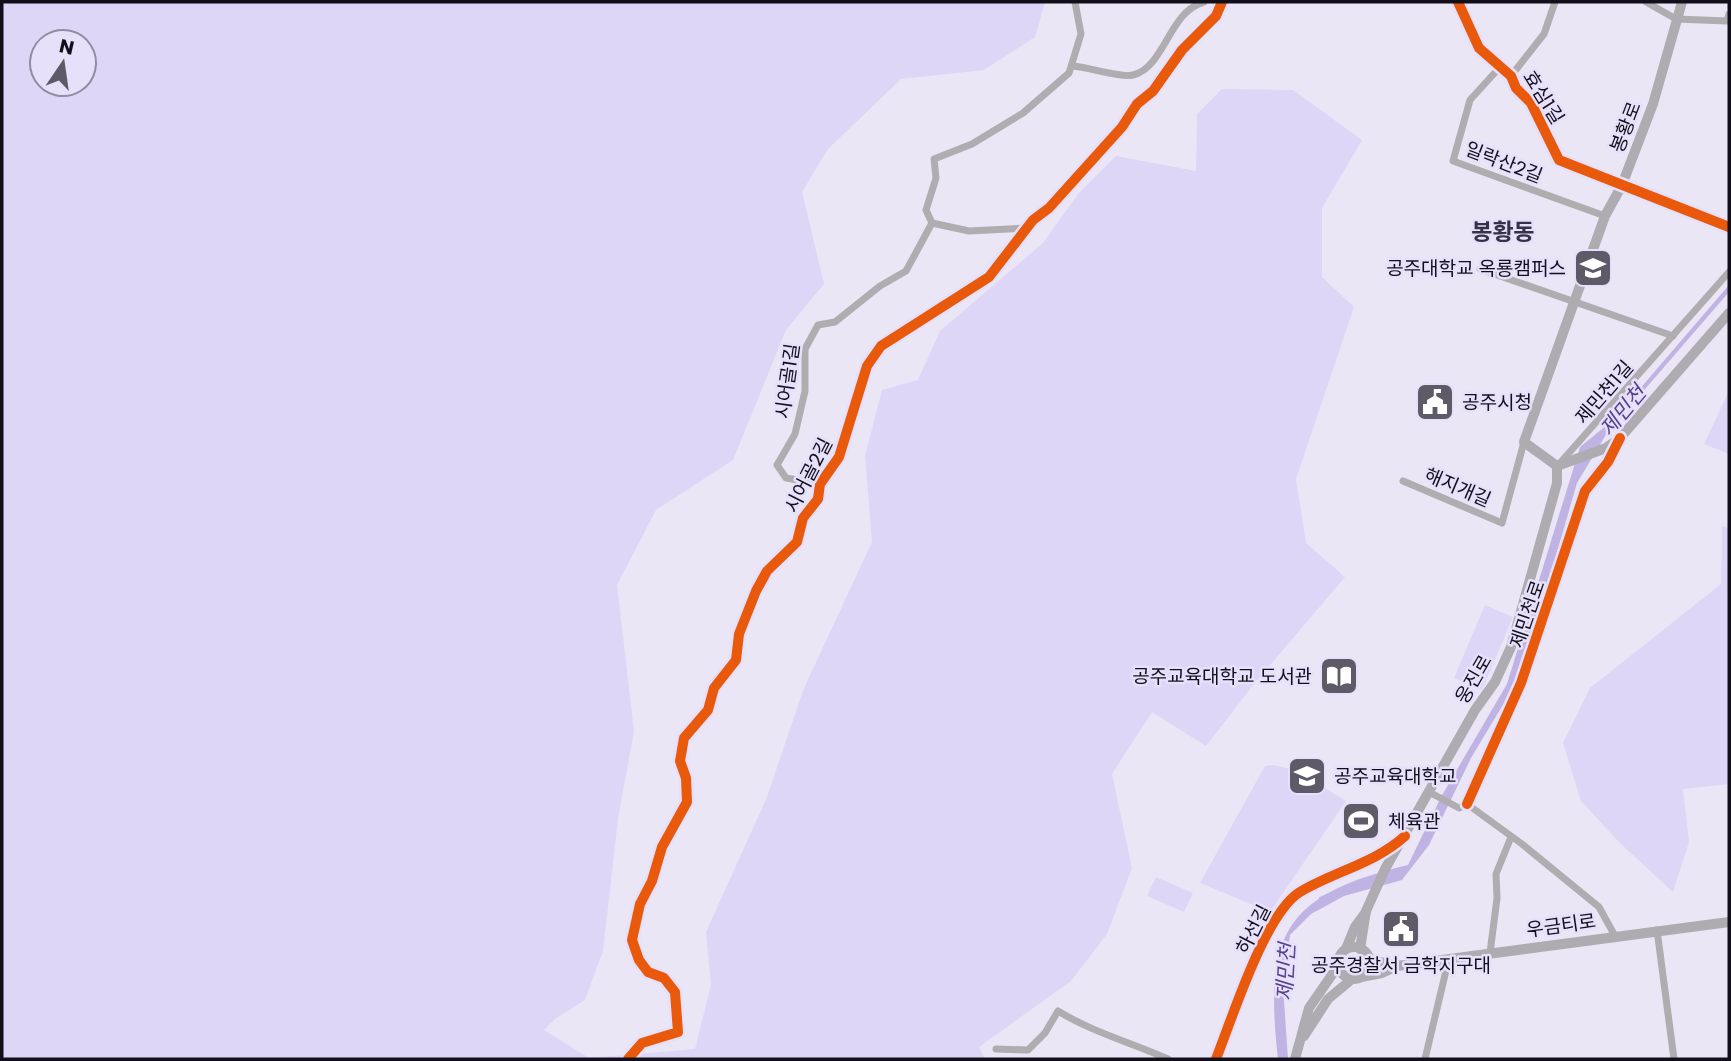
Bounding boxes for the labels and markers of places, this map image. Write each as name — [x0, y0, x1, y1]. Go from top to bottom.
school or university icon: 공주대학교 옥룡캠퍼스 — [1572, 247, 1614, 289]
place label: 공주대학교 옥룡캠퍼스 — [1386, 255, 1566, 282]
public building icon: 공주시청 — [1414, 381, 1456, 423]
place label: 공주시청 — [1462, 389, 1532, 416]
library icon: 공주교육대학교 도서관 — [1318, 655, 1360, 697]
place label: 공주교육대학교 도서관 — [1132, 663, 1312, 690]
school or university icon: 공주교육대학교 — [1286, 755, 1328, 797]
place label: 공주교육대학교 — [1334, 763, 1456, 790]
sports icon: 체육관 — [1340, 800, 1382, 842]
place label: 체육관 — [1388, 808, 1440, 835]
public building icon: 공주경찰서 금학지구대 — [1380, 908, 1422, 950]
place label: 공주경찰서 금학지구대 — [1311, 952, 1491, 979]

